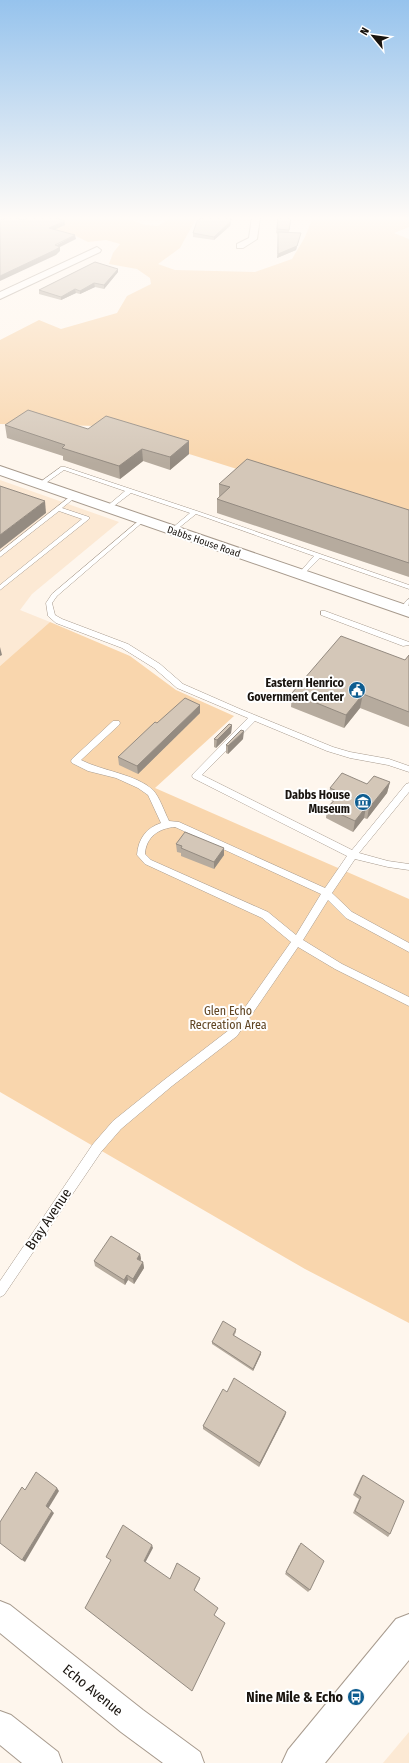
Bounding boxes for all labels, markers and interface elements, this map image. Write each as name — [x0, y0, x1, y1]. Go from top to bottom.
north arrow — [353, 16, 393, 56]
text: N — [357, 25, 372, 37]
street label: Dabbs House Road — [165, 524, 242, 560]
place label: Eastern Henrico Government Center — [247, 676, 345, 704]
public building icon: Eastern Henrico Government Center — [347, 680, 367, 700]
place label: Dabbs House Museum — [285, 788, 350, 816]
museum icon: Dabbs House Museum — [353, 792, 373, 812]
park label: Glen Echo Recreation Area — [189, 1004, 267, 1032]
street label: Bray Avenue — [22, 1185, 75, 1253]
street label: Echo Avenue — [59, 1661, 126, 1720]
bus stop icon: Nine Mile & Echo — [346, 1687, 366, 1707]
place label: Nine Mile & Echo — [246, 1689, 344, 1706]

